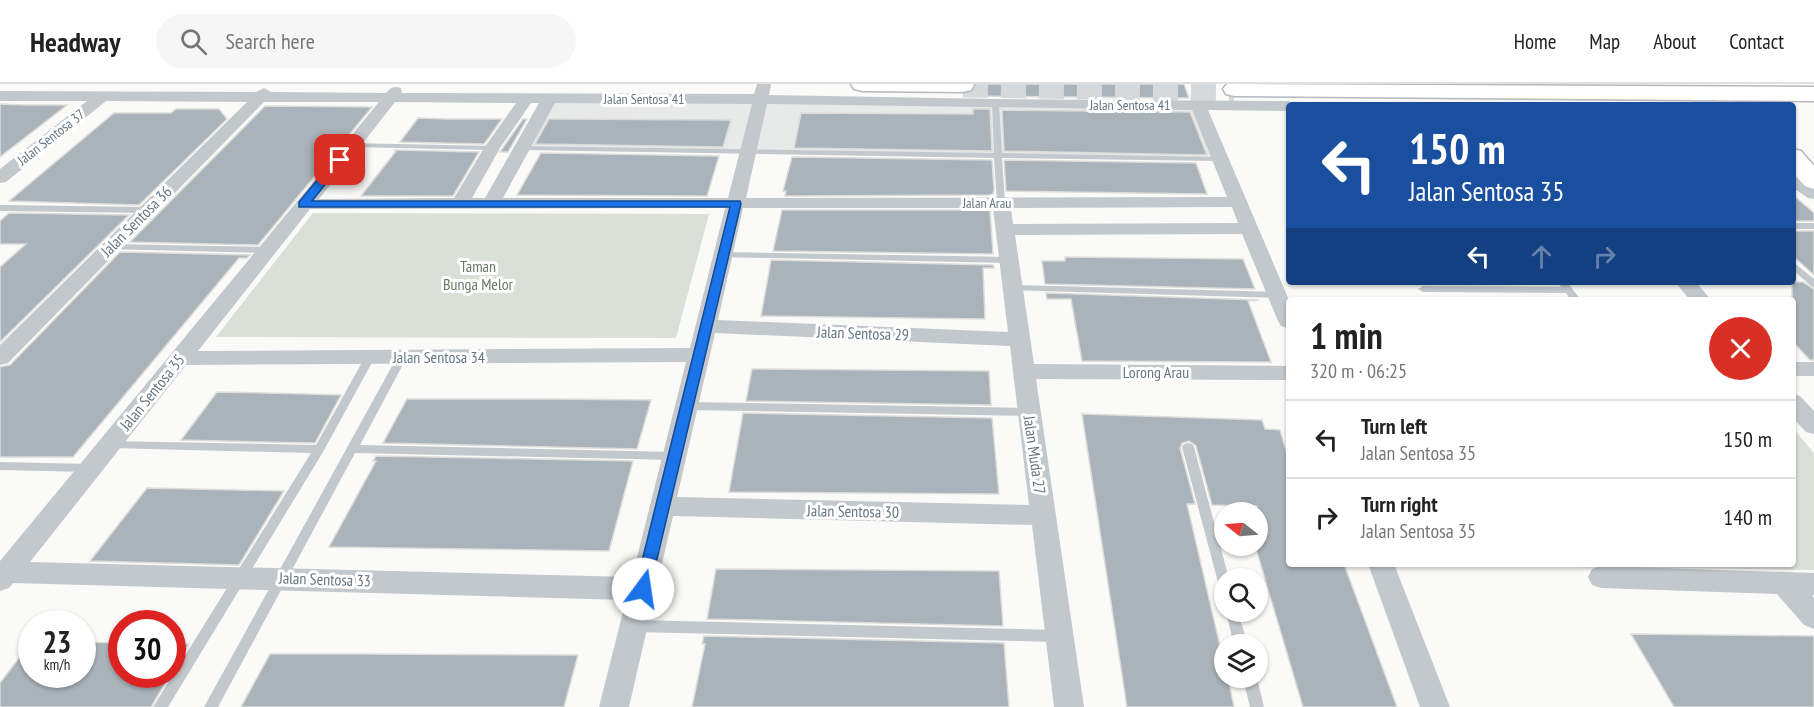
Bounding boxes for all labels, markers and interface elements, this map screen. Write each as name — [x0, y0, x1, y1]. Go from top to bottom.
search box — [156, 14, 576, 68]
text: Headway — [30, 23, 120, 60]
icon: search — [177, 25, 210, 58]
text: Search here — [225, 27, 315, 55]
text: Home — [1514, 28, 1556, 55]
text: Map — [1589, 28, 1620, 55]
text: About — [1653, 28, 1696, 55]
text: Contact — [1729, 28, 1784, 55]
street label: Jalan Sentosa 41 — [603, 90, 684, 108]
street label: Jalan Sentosa 41 — [1089, 96, 1170, 114]
street label: Jalan Sentosa 37 — [13, 105, 88, 170]
text: 150 m — [1409, 121, 1506, 176]
icon: left — [1310, 126, 1388, 204]
pin — [314, 134, 365, 185]
icon: arrive — [323, 143, 356, 176]
text: Jalan Sentosa 35 — [1409, 174, 1564, 208]
street label: Jalan Sentosa 36 — [96, 181, 176, 261]
street label: Jalan Arau — [962, 194, 1011, 212]
icon: left — [1462, 240, 1495, 273]
icon: ahead — [1525, 240, 1558, 273]
icon: right — [1588, 240, 1621, 273]
park label: Taman Bunga Melor — [443, 256, 514, 294]
text: 1 min — [1310, 312, 1383, 359]
button: close — [1709, 317, 1772, 380]
street label: Jalan Sentosa 29 — [816, 321, 909, 345]
street label: Jalan Sentosa 34 — [392, 347, 485, 367]
street label: Jalan Sentosa 35 — [115, 350, 189, 435]
text: 320 m · 06:25 — [1310, 358, 1407, 384]
street label: Lorong Arau — [1123, 362, 1189, 382]
text: Turn left — [1361, 412, 1427, 440]
street label: Jalan Muda 27 — [1019, 413, 1050, 496]
icon: left — [1310, 423, 1343, 456]
text: 150 m — [1723, 425, 1772, 453]
text: Jalan Sentosa 35 — [1361, 440, 1476, 466]
text: Turn right — [1361, 490, 1438, 518]
street label: Jalan Sentosa 30 — [806, 500, 899, 522]
icon: right — [1310, 501, 1343, 534]
north arrow — [1214, 502, 1268, 556]
map controls — [1214, 502, 1268, 688]
text: 140 m — [1723, 503, 1772, 531]
text: Jalan Sentosa 35 — [1361, 518, 1476, 544]
position arrow — [611, 557, 675, 621]
street label: Jalan Sentosa 33 — [278, 567, 371, 591]
button: search — [1214, 568, 1268, 622]
speed limit sign: 30 — [108, 610, 186, 688]
text: 23 — [43, 622, 71, 661]
button: layers — [1214, 634, 1268, 688]
text: km/h — [44, 655, 70, 674]

